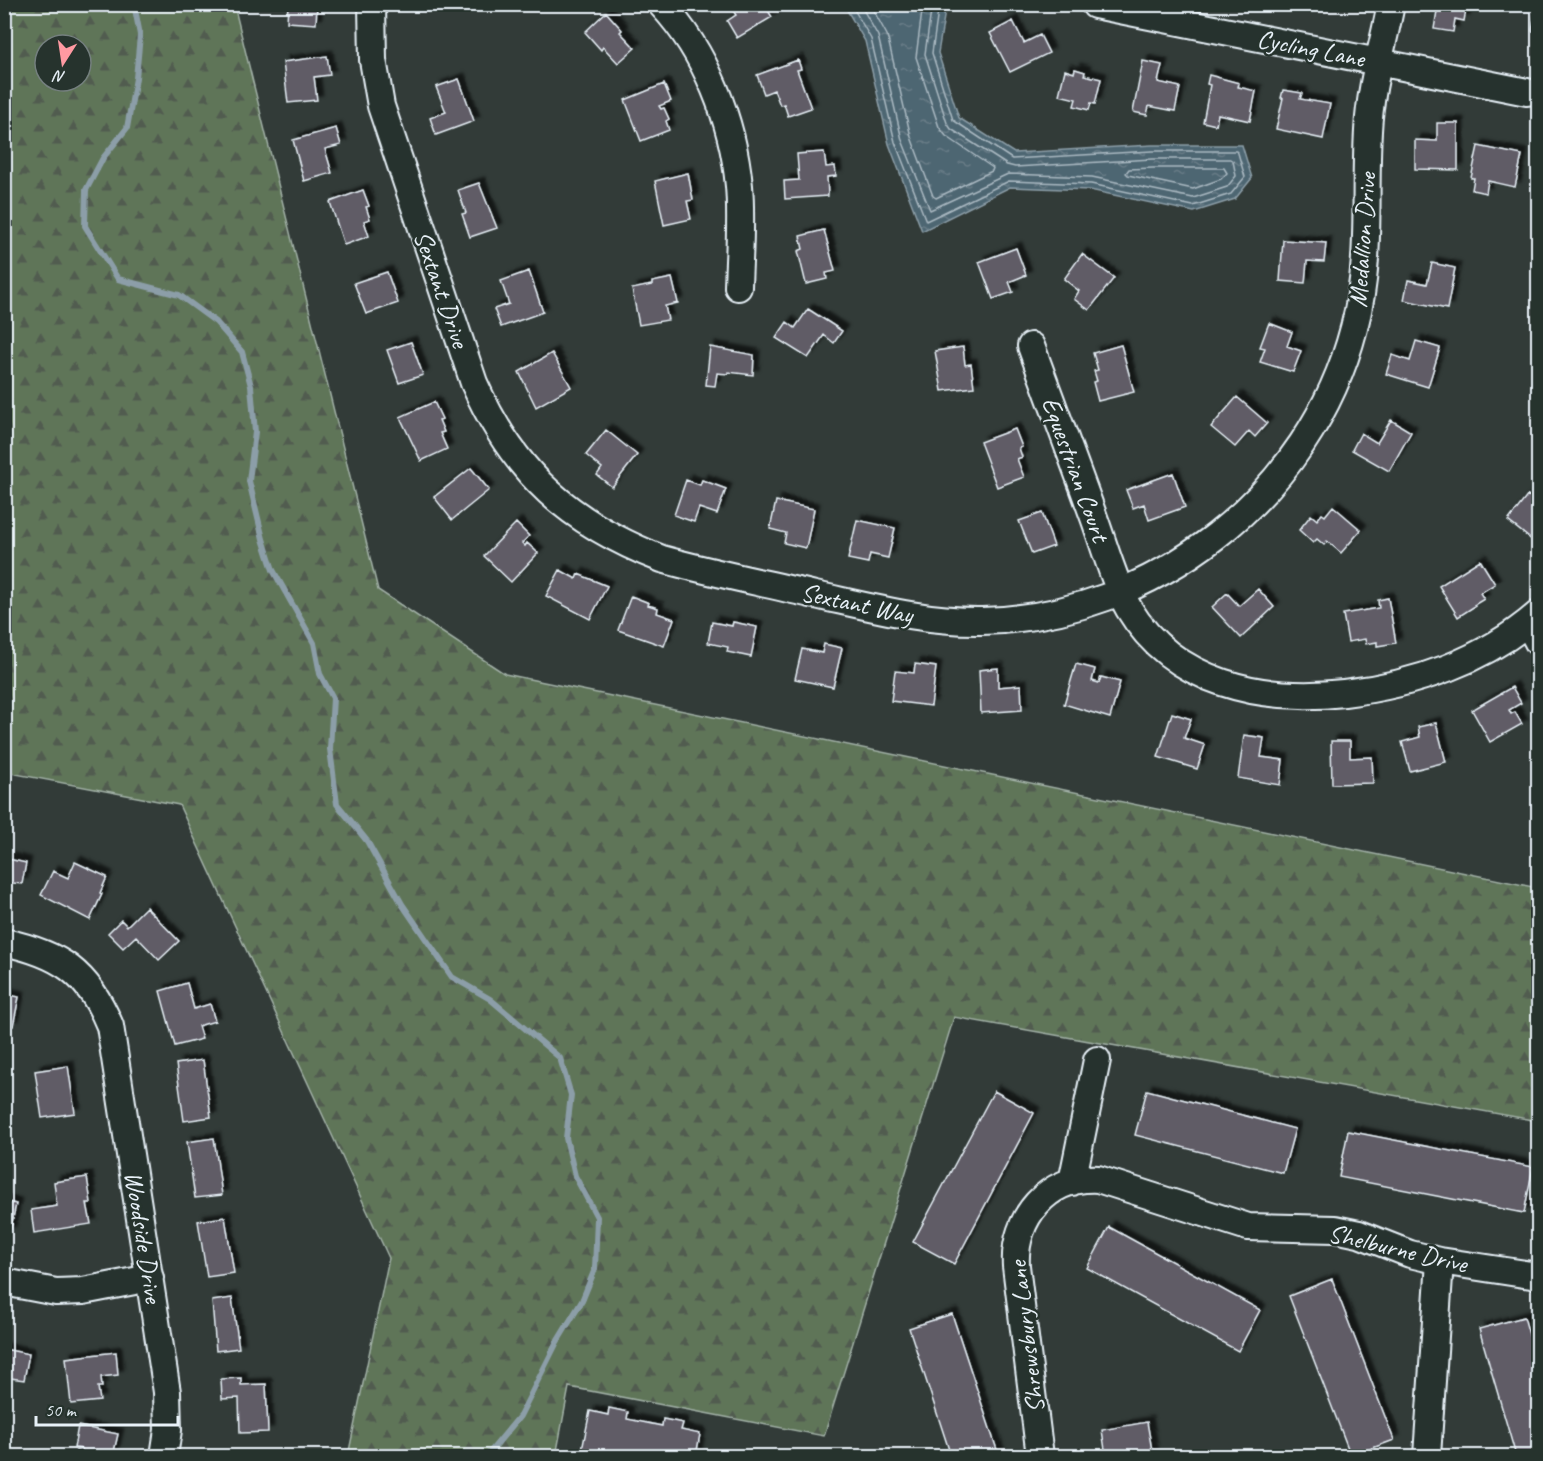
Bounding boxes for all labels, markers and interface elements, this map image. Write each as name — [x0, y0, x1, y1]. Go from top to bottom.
street label: Cycling Lane — [1255, 22, 1369, 75]
north arrow — [33, 33, 93, 93]
text: N — [50, 65, 67, 88]
street label: Medallion Drive — [1341, 170, 1384, 308]
street label: Sextant Drive — [406, 226, 478, 354]
street label: Equestrian Court — [1034, 392, 1118, 548]
street label: Sextant Way — [798, 576, 918, 632]
street label: Woodside Drive — [117, 1169, 170, 1307]
street label: Shelburne Drive — [1325, 1217, 1472, 1281]
street label: Shrewsbury Lane — [1001, 1257, 1052, 1415]
scale bar — [36, 1389, 178, 1427]
text: 50 m — [45, 1399, 78, 1421]

